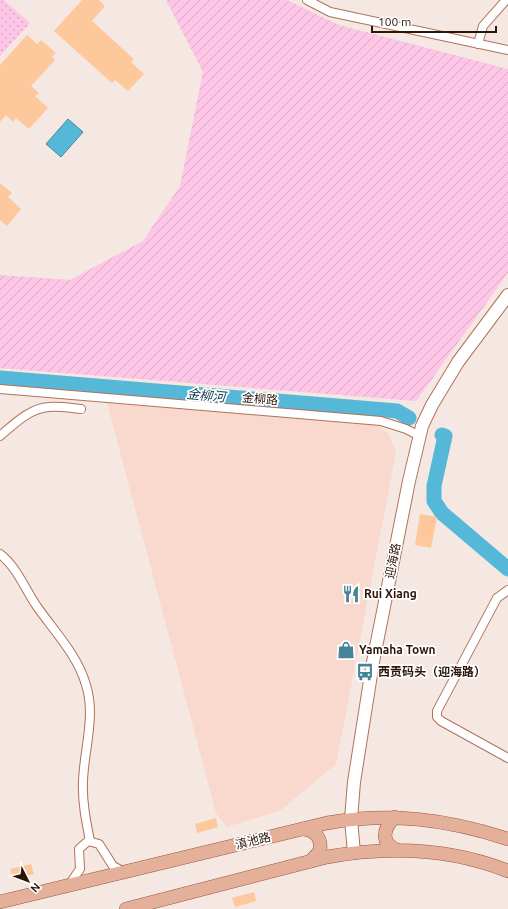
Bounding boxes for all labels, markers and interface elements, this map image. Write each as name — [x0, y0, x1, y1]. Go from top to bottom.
scale bar — [372, 8, 496, 34]
text: 100 m — [378, 15, 411, 28]
water label: 金柳河 — [186, 386, 229, 404]
street label: 金柳路 — [242, 390, 279, 407]
street label: 迎海路 — [383, 542, 402, 580]
restaurant icon: Rui Xiang — [341, 584, 361, 604]
place label: Rui Xiang — [364, 587, 417, 600]
shop icon: Yamaha Town — [336, 640, 356, 660]
place label: Yamaha Town — [359, 643, 436, 656]
bus stop icon: 西贡码头（迎海路） — [355, 662, 375, 682]
place label: 西贡码头（迎海路） — [378, 665, 486, 678]
street label: 滇池路 — [234, 830, 272, 851]
north arrow — [8, 861, 48, 901]
text: N — [28, 881, 43, 895]

